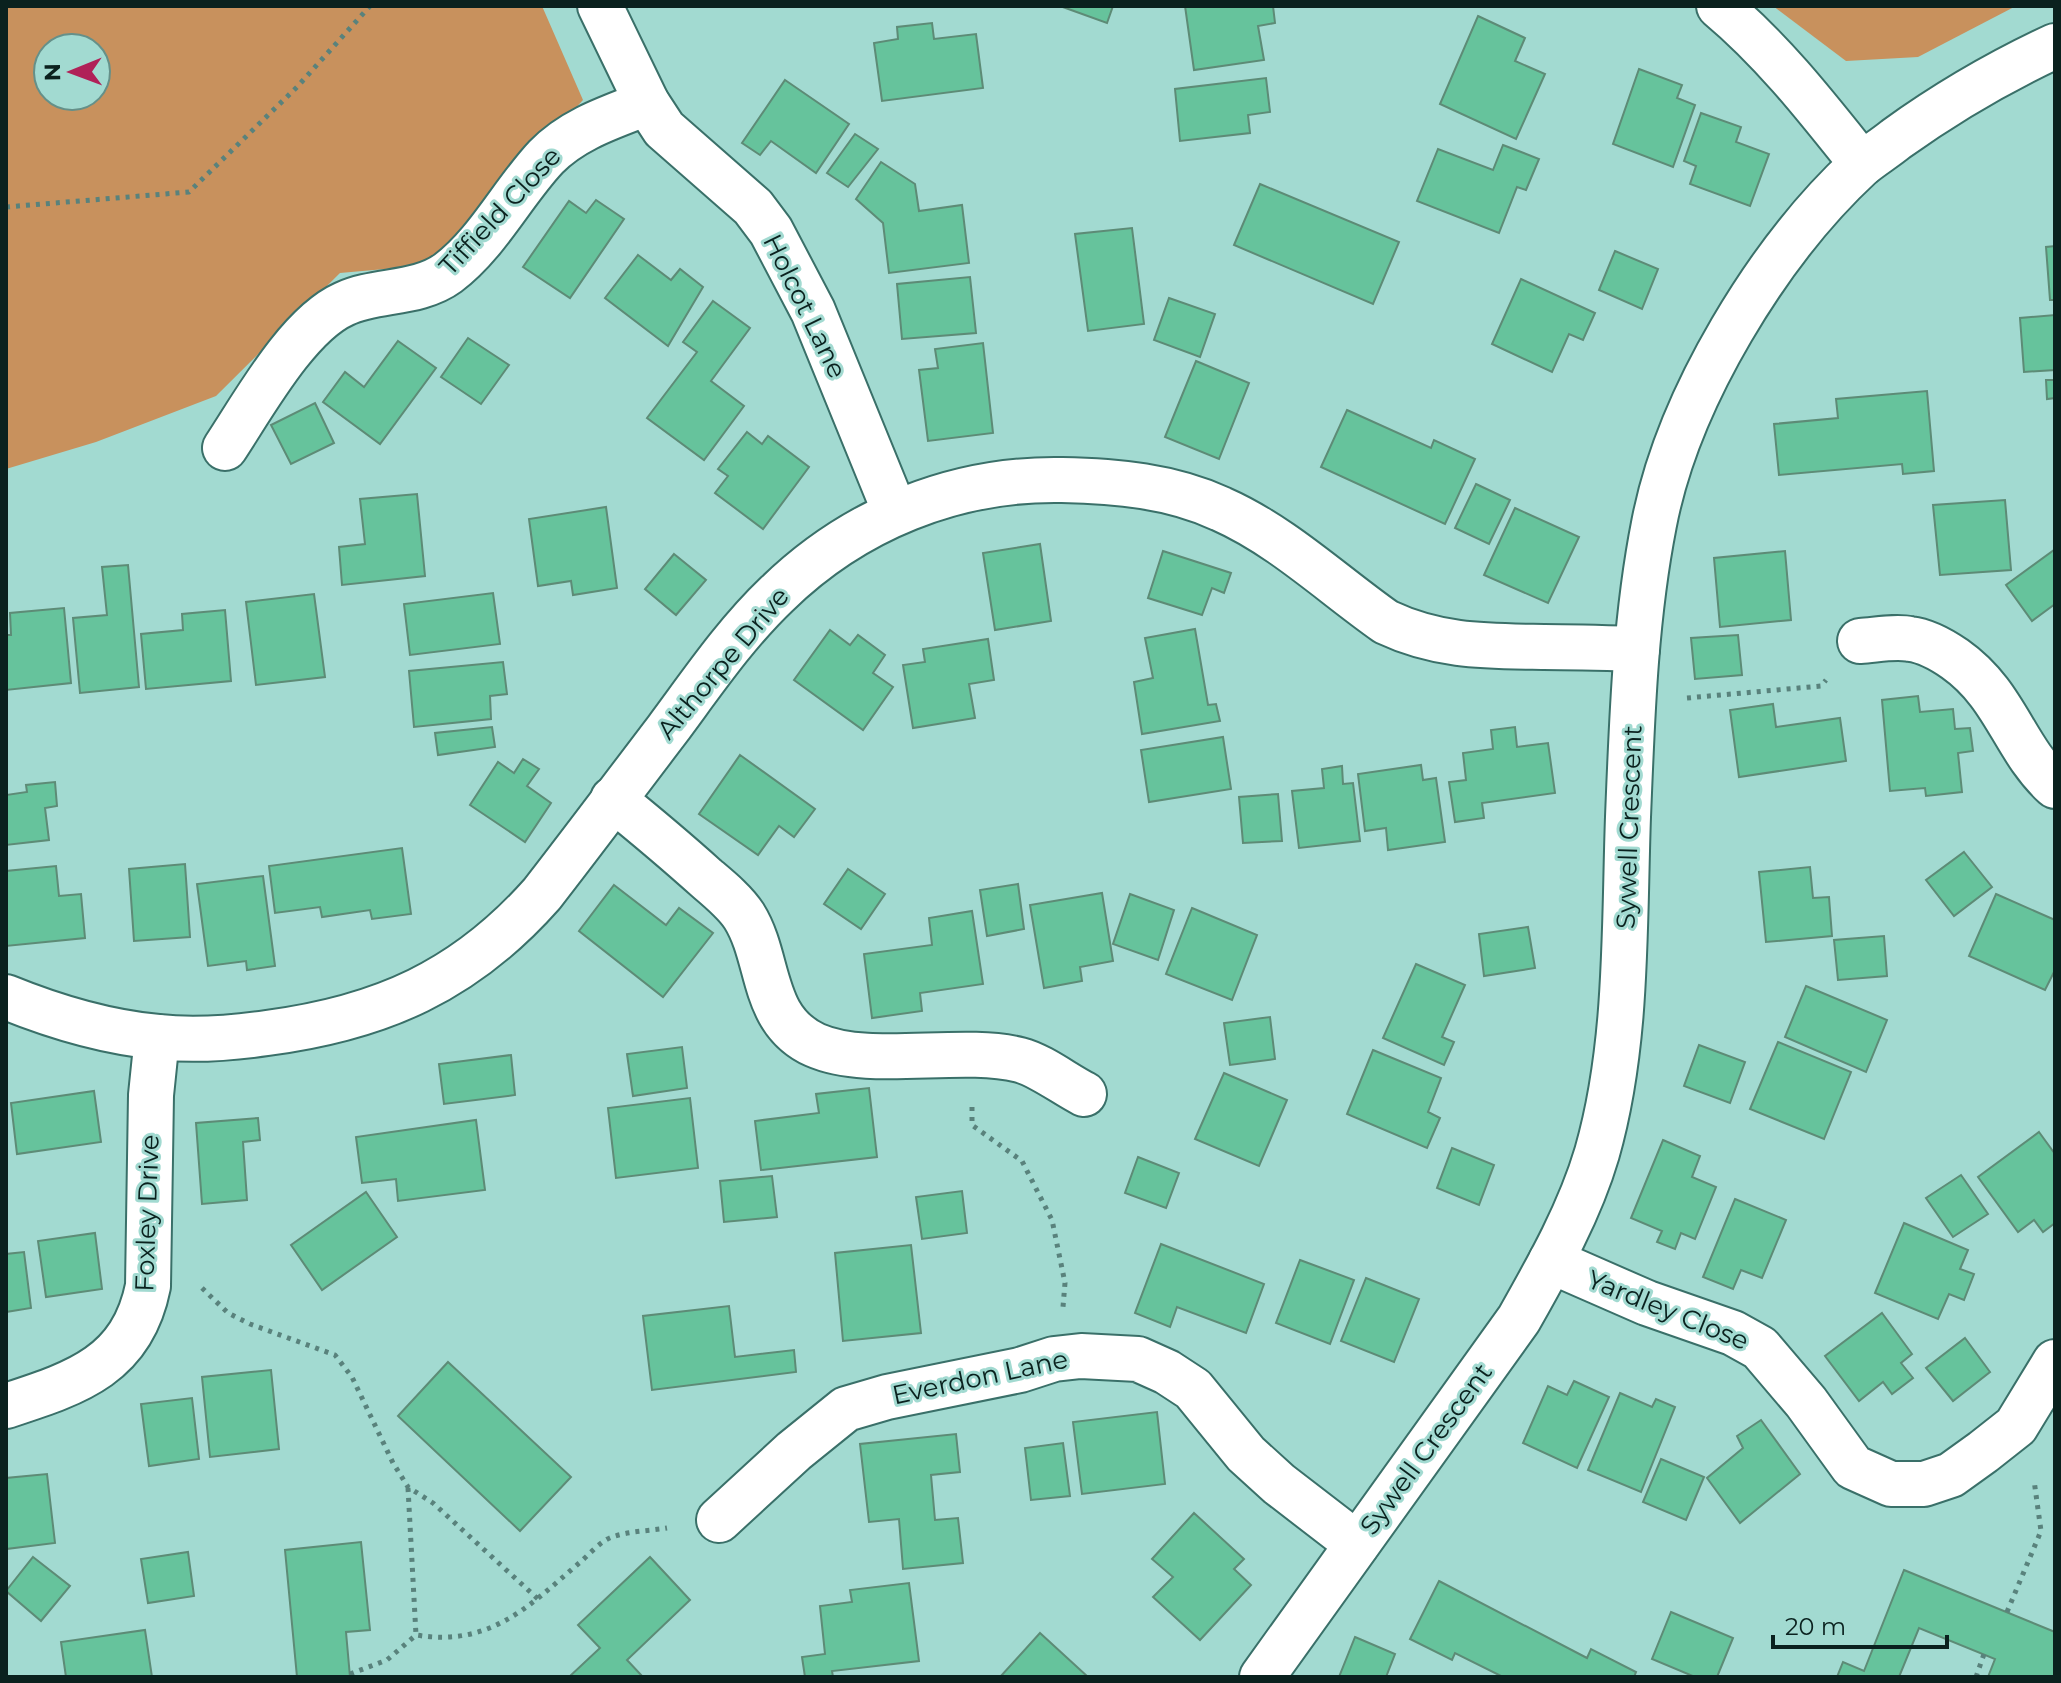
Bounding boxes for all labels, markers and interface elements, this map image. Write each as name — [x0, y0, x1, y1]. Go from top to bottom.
north arrow — [32, 32, 112, 112]
text: N — [39, 63, 66, 81]
street label: Tiffield Close — [432, 140, 568, 282]
street label: Holcot Lane — [756, 229, 854, 383]
street label: Althorpe Drive — [650, 581, 796, 745]
street label: Sywell Crescent — [1609, 724, 1649, 930]
street label: Foxley Drive — [128, 1134, 166, 1292]
street label: Yardley Close — [1583, 1263, 1753, 1357]
street label: Everdon Lane — [889, 1343, 1071, 1411]
street label: Sywell Crescent — [1353, 1357, 1499, 1541]
scale bar — [1773, 1599, 1947, 1649]
text: 20 m — [1785, 1612, 1846, 1641]

